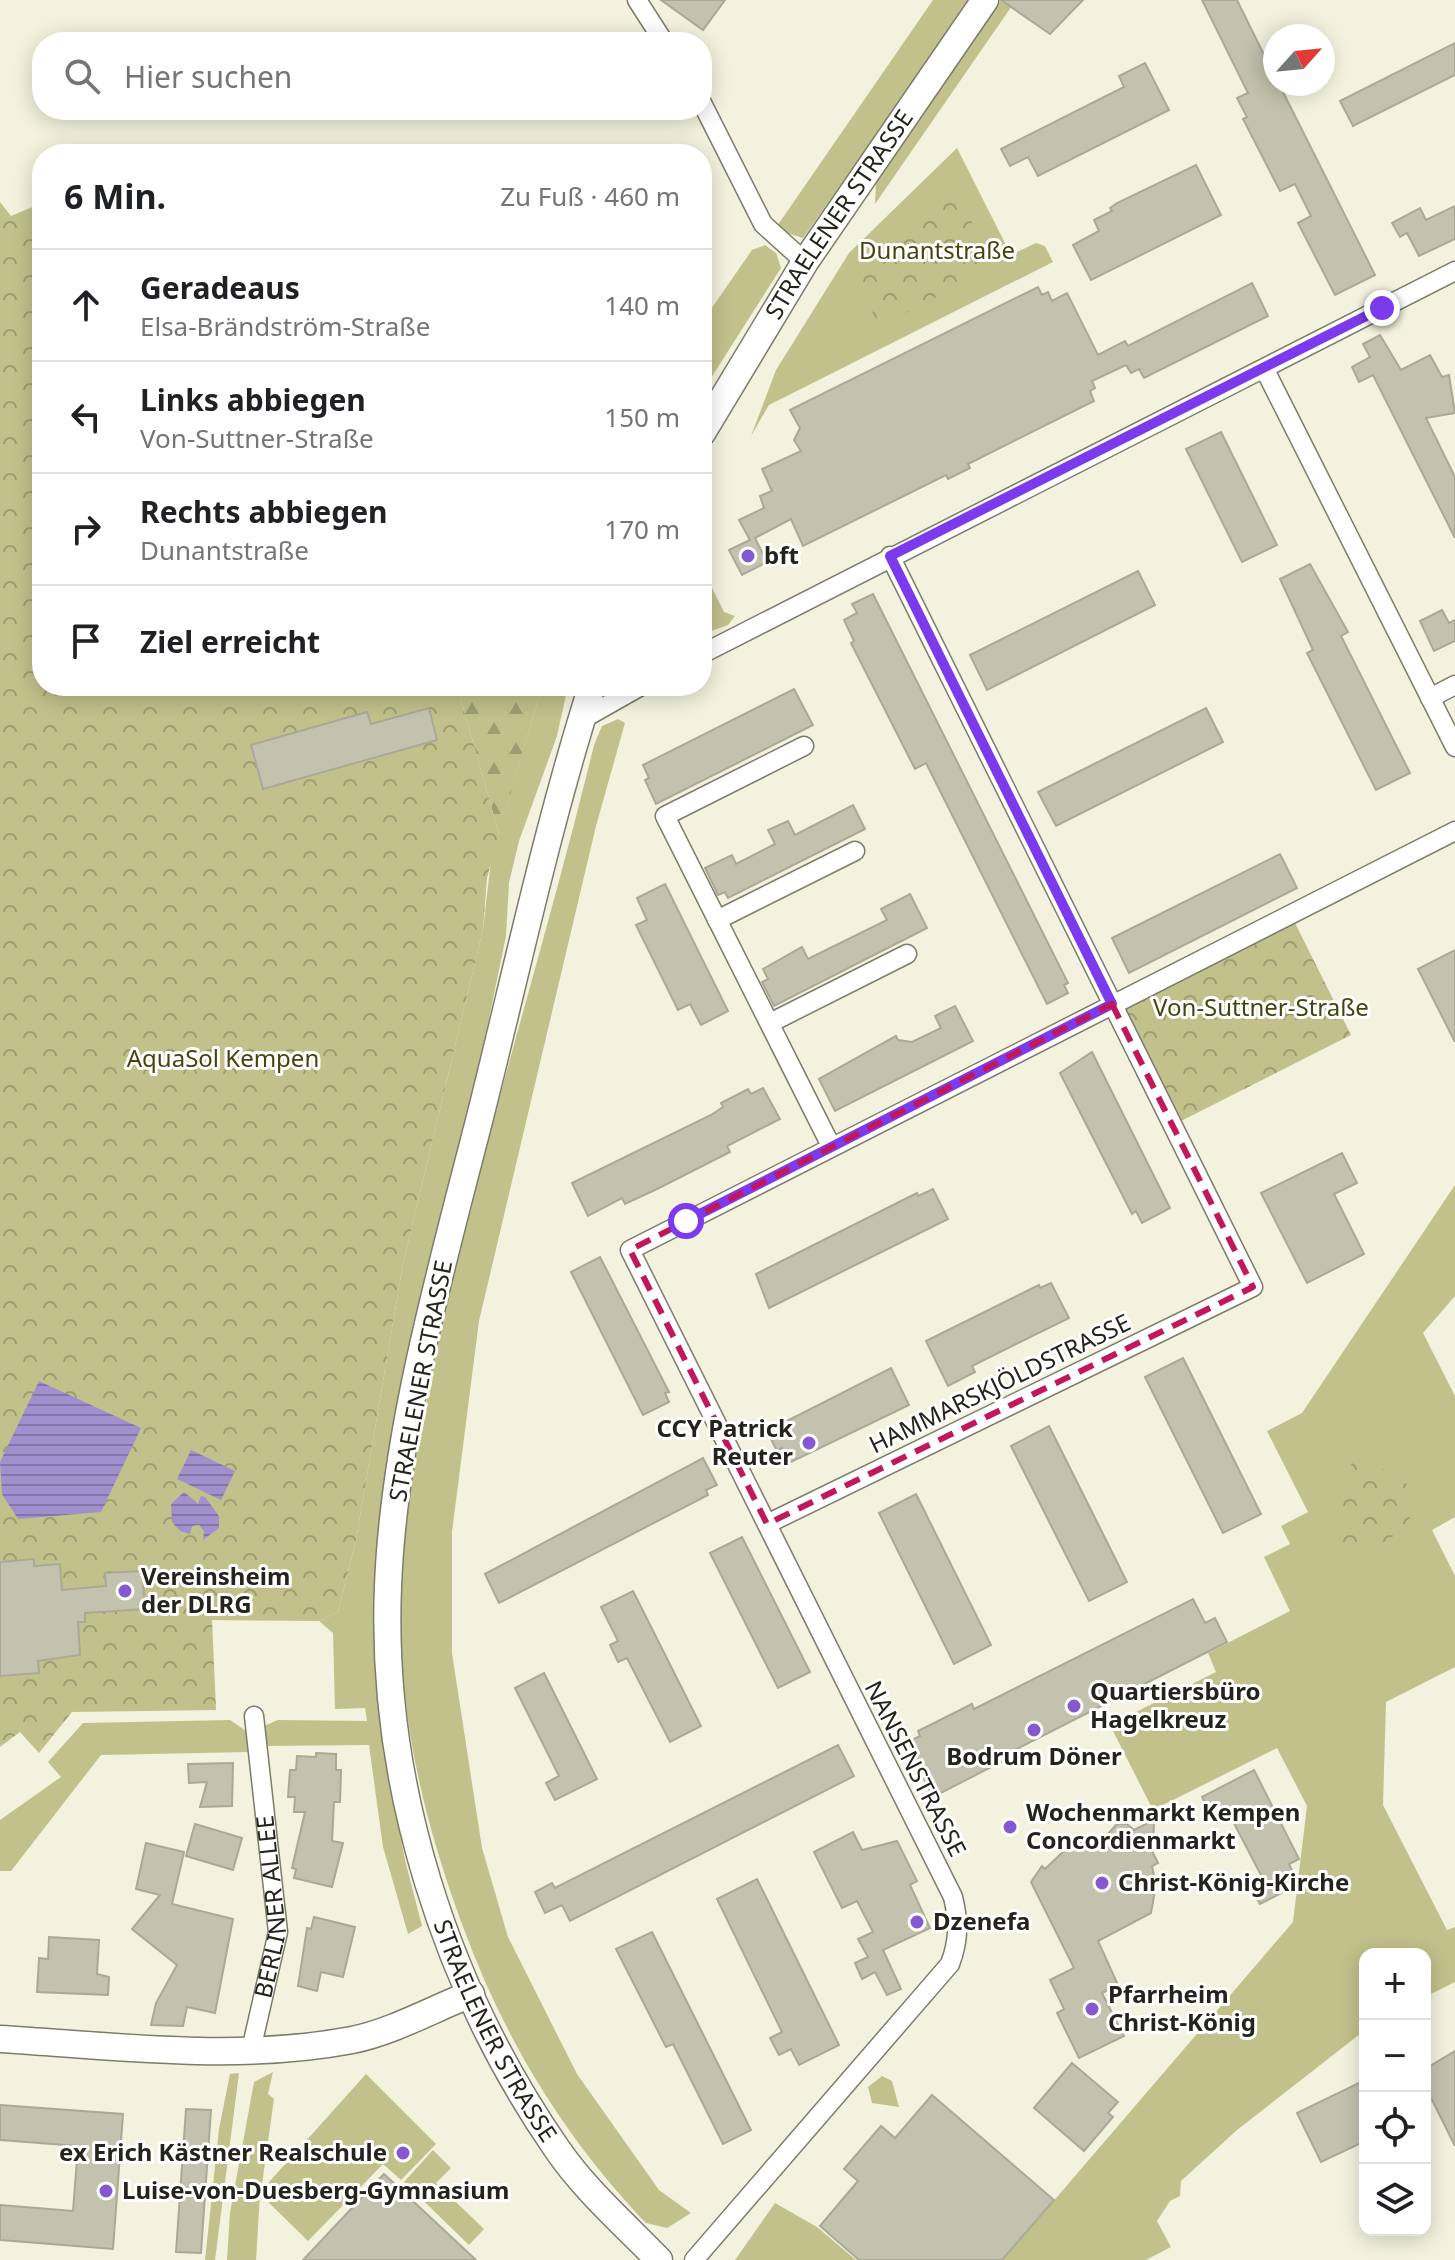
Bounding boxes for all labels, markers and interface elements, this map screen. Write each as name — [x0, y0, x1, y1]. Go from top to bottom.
north arrow — [1263, 24, 1335, 96]
search box — [32, 32, 712, 120]
icon: search — [60, 54, 104, 98]
text: Hier suchen — [124, 56, 292, 97]
street label: STRAELENER STRASSE — [756, 103, 920, 325]
text: 6 Min. — [64, 173, 166, 219]
text: Zu Fuß · 460 m — [500, 178, 680, 214]
park label: Dunantstraße — [859, 233, 1015, 266]
text: Geradeaus — [140, 267, 300, 308]
icon: ahead — [64, 283, 108, 327]
text: 140 m — [604, 287, 680, 323]
route end — [1364, 290, 1400, 326]
text: Elsa-Brändström-Straße — [140, 308, 430, 344]
text: Links abbiegen — [140, 379, 366, 420]
icon: left — [64, 395, 108, 439]
text: 150 m — [604, 399, 680, 435]
text: Von-Suttner-Straße — [140, 420, 374, 456]
text: Rechts abbiegen — [140, 491, 388, 532]
icon: right — [64, 507, 108, 551]
text: 170 m — [604, 511, 680, 547]
text: Dunantstraße — [140, 532, 309, 568]
place label: bft — [764, 538, 799, 571]
marker: bft — [739, 547, 757, 565]
icon: arrive — [64, 619, 108, 663]
text: Ziel erreicht — [140, 621, 320, 662]
park label: Von-Suttner-Straße — [1153, 990, 1369, 1023]
park label: AquaSol Kempen — [127, 1041, 319, 1074]
route start — [668, 1203, 704, 1239]
street label: STRAELENER STRASSE — [380, 1257, 459, 1504]
street label: HAMMARSKJÖLDSTRASSE — [863, 1305, 1135, 1460]
place label: CCY Patrick Reuter — [657, 1411, 793, 1472]
marker: CCY Patrick Reuter — [800, 1434, 818, 1452]
place label: Vereinsheim der DLRG — [141, 1559, 290, 1620]
marker: Vereinsheim der DLRG — [116, 1582, 134, 1600]
place label: Quartiersbüro Hagelkreuz — [1090, 1674, 1260, 1735]
street label: NANSENSTRASSE — [858, 1675, 975, 1862]
marker: Quartiersbüro Hagelkreuz — [1065, 1697, 1083, 1715]
marker: Bodrum Döner — [1025, 1721, 1043, 1739]
place label: Bodrum Döner — [946, 1739, 1122, 1772]
place label: Wochenmarkt Kempen Concordienmarkt — [1026, 1795, 1300, 1856]
street label: BERLINER ALLEE — [245, 1814, 293, 2001]
marker: Wochenmarkt Kempen Concordienmarkt — [1001, 1818, 1019, 1836]
place label: Christ-König-Kirche — [1118, 1865, 1349, 1898]
marker: Christ-König-Kirche — [1093, 1874, 1111, 1892]
place label: Dzenefa — [933, 1904, 1030, 1937]
marker: Dzenefa — [908, 1913, 926, 1931]
street label: STRAELENER STRASSE — [427, 1915, 566, 2148]
map controls — [1359, 1948, 1431, 2236]
button: + — [1359, 1948, 1431, 2020]
place label: Pfarrheim Christ-König — [1108, 1977, 1256, 2038]
marker: Pfarrheim Christ-König — [1083, 2000, 1101, 2018]
button: − — [1359, 2020, 1431, 2092]
button: locate — [1359, 2092, 1431, 2164]
place label: ex Erich Kästner Realschule — [59, 2135, 387, 2168]
marker: ex Erich Kästner Realschule — [394, 2144, 412, 2162]
button: layers — [1359, 2164, 1431, 2236]
place label: Luise-von-Duesberg-Gymnasium — [122, 2173, 509, 2206]
marker: Luise-von-Duesberg-Gymnasium — [97, 2182, 115, 2200]

